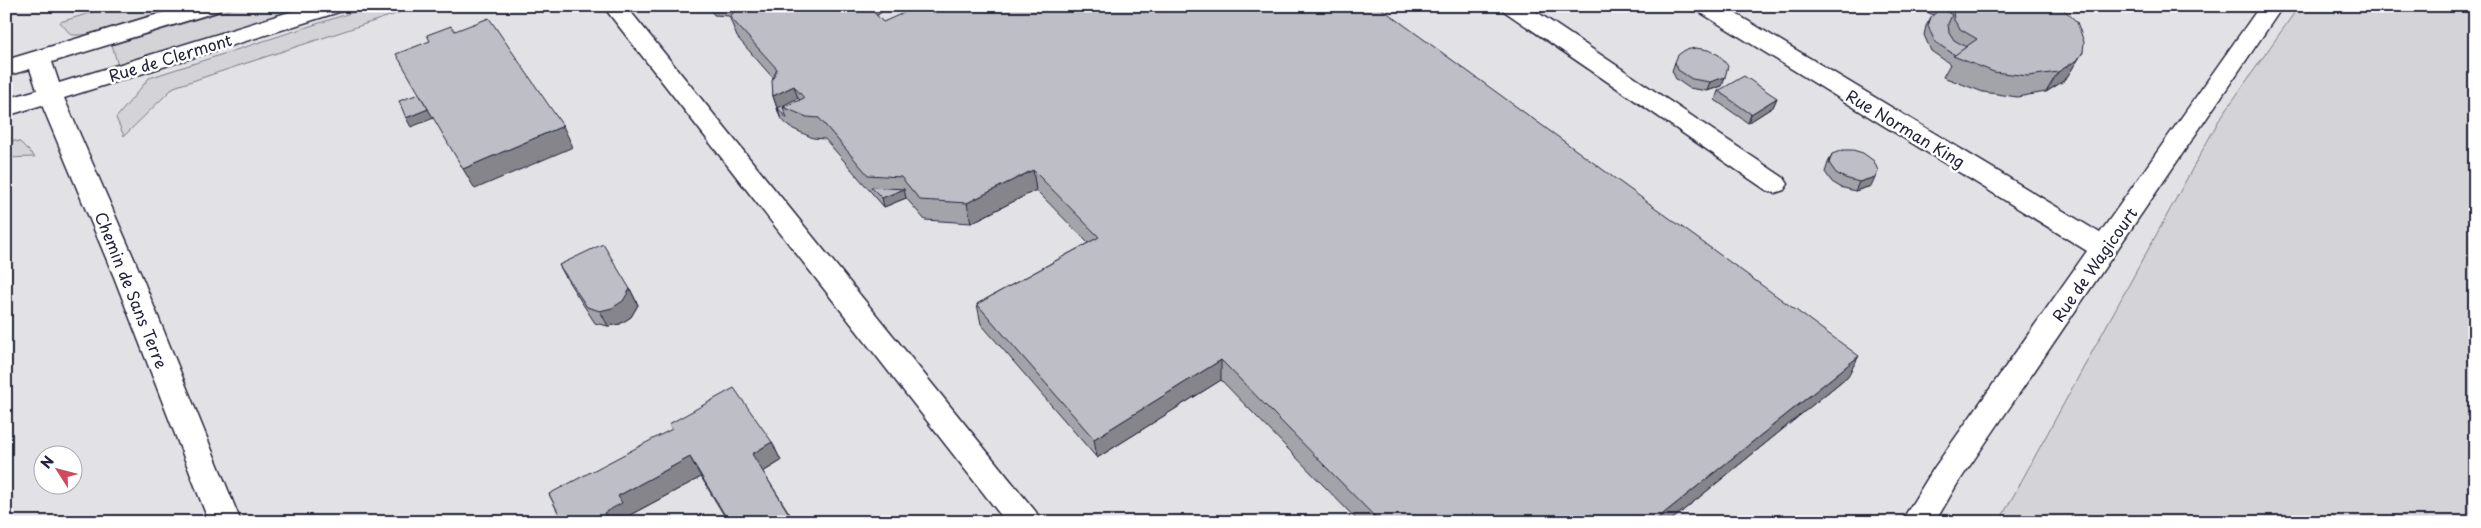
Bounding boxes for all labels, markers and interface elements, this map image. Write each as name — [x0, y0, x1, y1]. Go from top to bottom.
street label: Rue de Clermont — [105, 27, 235, 87]
street label: Rue Norman King — [1842, 83, 1970, 173]
street label: Rue de Wagicourt — [2046, 202, 2143, 326]
street label: Chemin de Sans Terre — [90, 208, 175, 372]
north arrow — [32, 446, 82, 496]
text: N — [35, 451, 59, 473]

